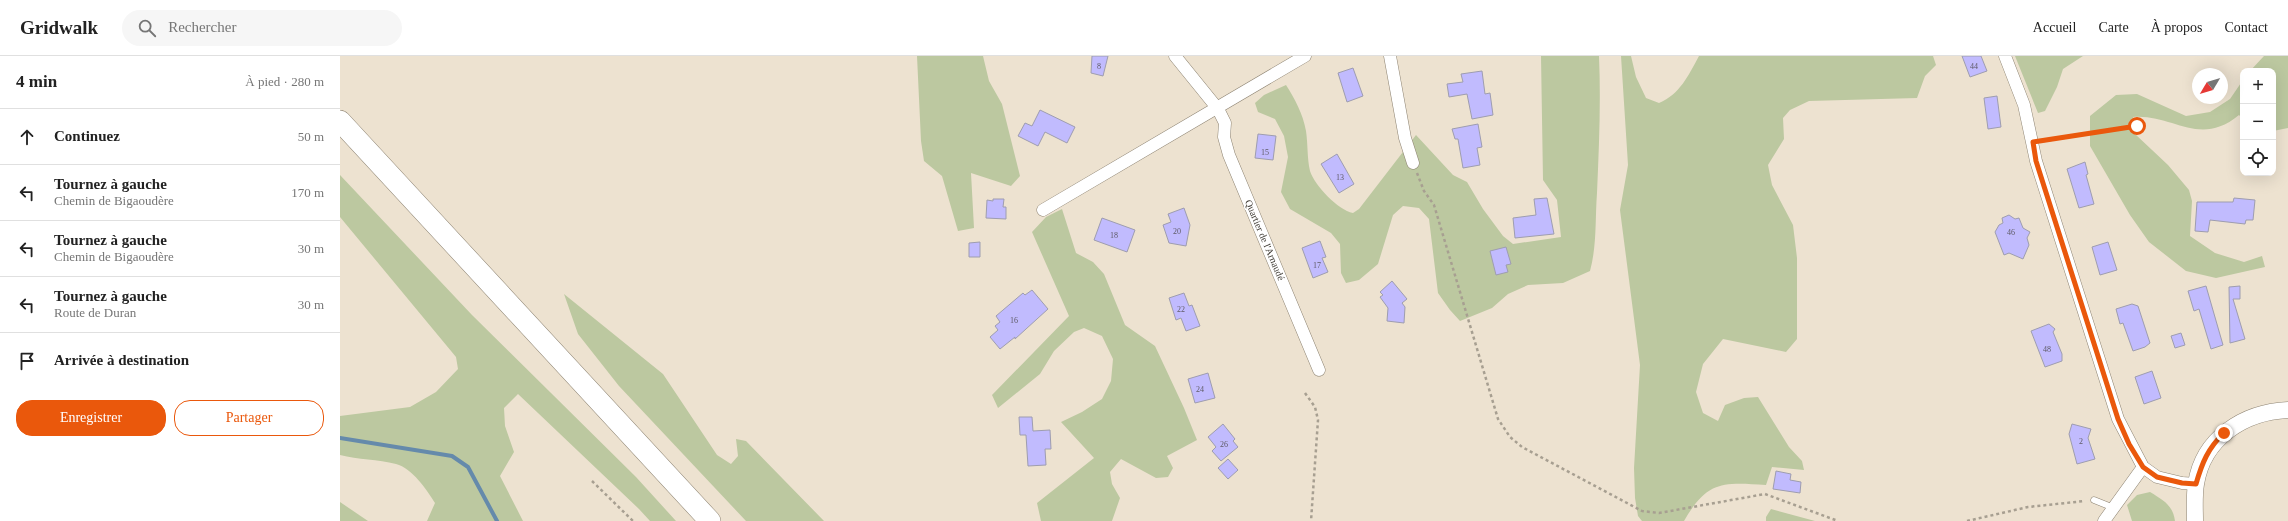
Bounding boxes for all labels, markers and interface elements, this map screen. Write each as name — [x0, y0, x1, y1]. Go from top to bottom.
search box — [122, 10, 402, 46]
text: Gridwalk — [20, 17, 98, 38]
icon: search — [136, 17, 158, 39]
text: Rechercher — [168, 19, 236, 35]
text: Accueil — [2033, 20, 2076, 35]
text: Carte — [2098, 20, 2129, 35]
text: À propos — [2151, 20, 2202, 35]
text: Contact — [2224, 20, 2268, 35]
house number: 8 — [1097, 62, 1101, 71]
house number: 44 — [1970, 62, 1978, 71]
north arrow — [2192, 68, 2228, 104]
map controls — [2240, 68, 2276, 176]
button: + — [2240, 68, 2276, 104]
text: 4 min — [16, 72, 57, 91]
text: À pied · 280 m — [245, 74, 324, 89]
button: − — [2240, 104, 2276, 140]
route start — [2128, 117, 2146, 135]
icon: ahead — [16, 126, 38, 148]
text: Continuez — [54, 128, 120, 144]
text: 50 m — [298, 129, 324, 144]
button: locate — [2240, 140, 2276, 176]
house number: 15 — [1261, 148, 1269, 157]
house number: 13 — [1336, 173, 1344, 182]
text: Tournez à gauche — [54, 176, 167, 192]
icon: left — [16, 182, 38, 204]
text: 170 m — [291, 185, 324, 200]
text: Chemin de Bigaoudère — [54, 193, 174, 208]
street label: Quartier de l'Arnaudé — [1243, 198, 1287, 283]
house number: 20 — [1173, 227, 1181, 236]
house number: 46 — [2007, 228, 2015, 237]
house number: 18 — [1110, 231, 1118, 240]
text: Tournez à gauche — [54, 232, 167, 248]
icon: left — [16, 238, 38, 260]
text: 30 m — [298, 241, 324, 256]
text: Chemin de Bigaoudère — [54, 249, 174, 264]
house number: 17 — [1313, 261, 1321, 270]
text: Tournez à gauche — [54, 288, 167, 304]
icon: left — [16, 294, 38, 316]
text: 30 m — [298, 297, 324, 312]
text: Route de Duran — [54, 305, 136, 320]
house number: 22 — [1177, 305, 1185, 314]
house number: 16 — [1010, 316, 1018, 325]
house number: 48 — [2043, 345, 2051, 354]
icon: arrive — [16, 350, 38, 372]
text: Arrivée à destination — [54, 352, 189, 368]
house number: 24 — [1196, 385, 1204, 394]
button: Enregistrer — [16, 400, 166, 436]
button: Partager — [174, 400, 324, 436]
route end — [2215, 424, 2233, 442]
house number: 2 — [2079, 437, 2083, 446]
house number: 26 — [1220, 440, 1228, 449]

